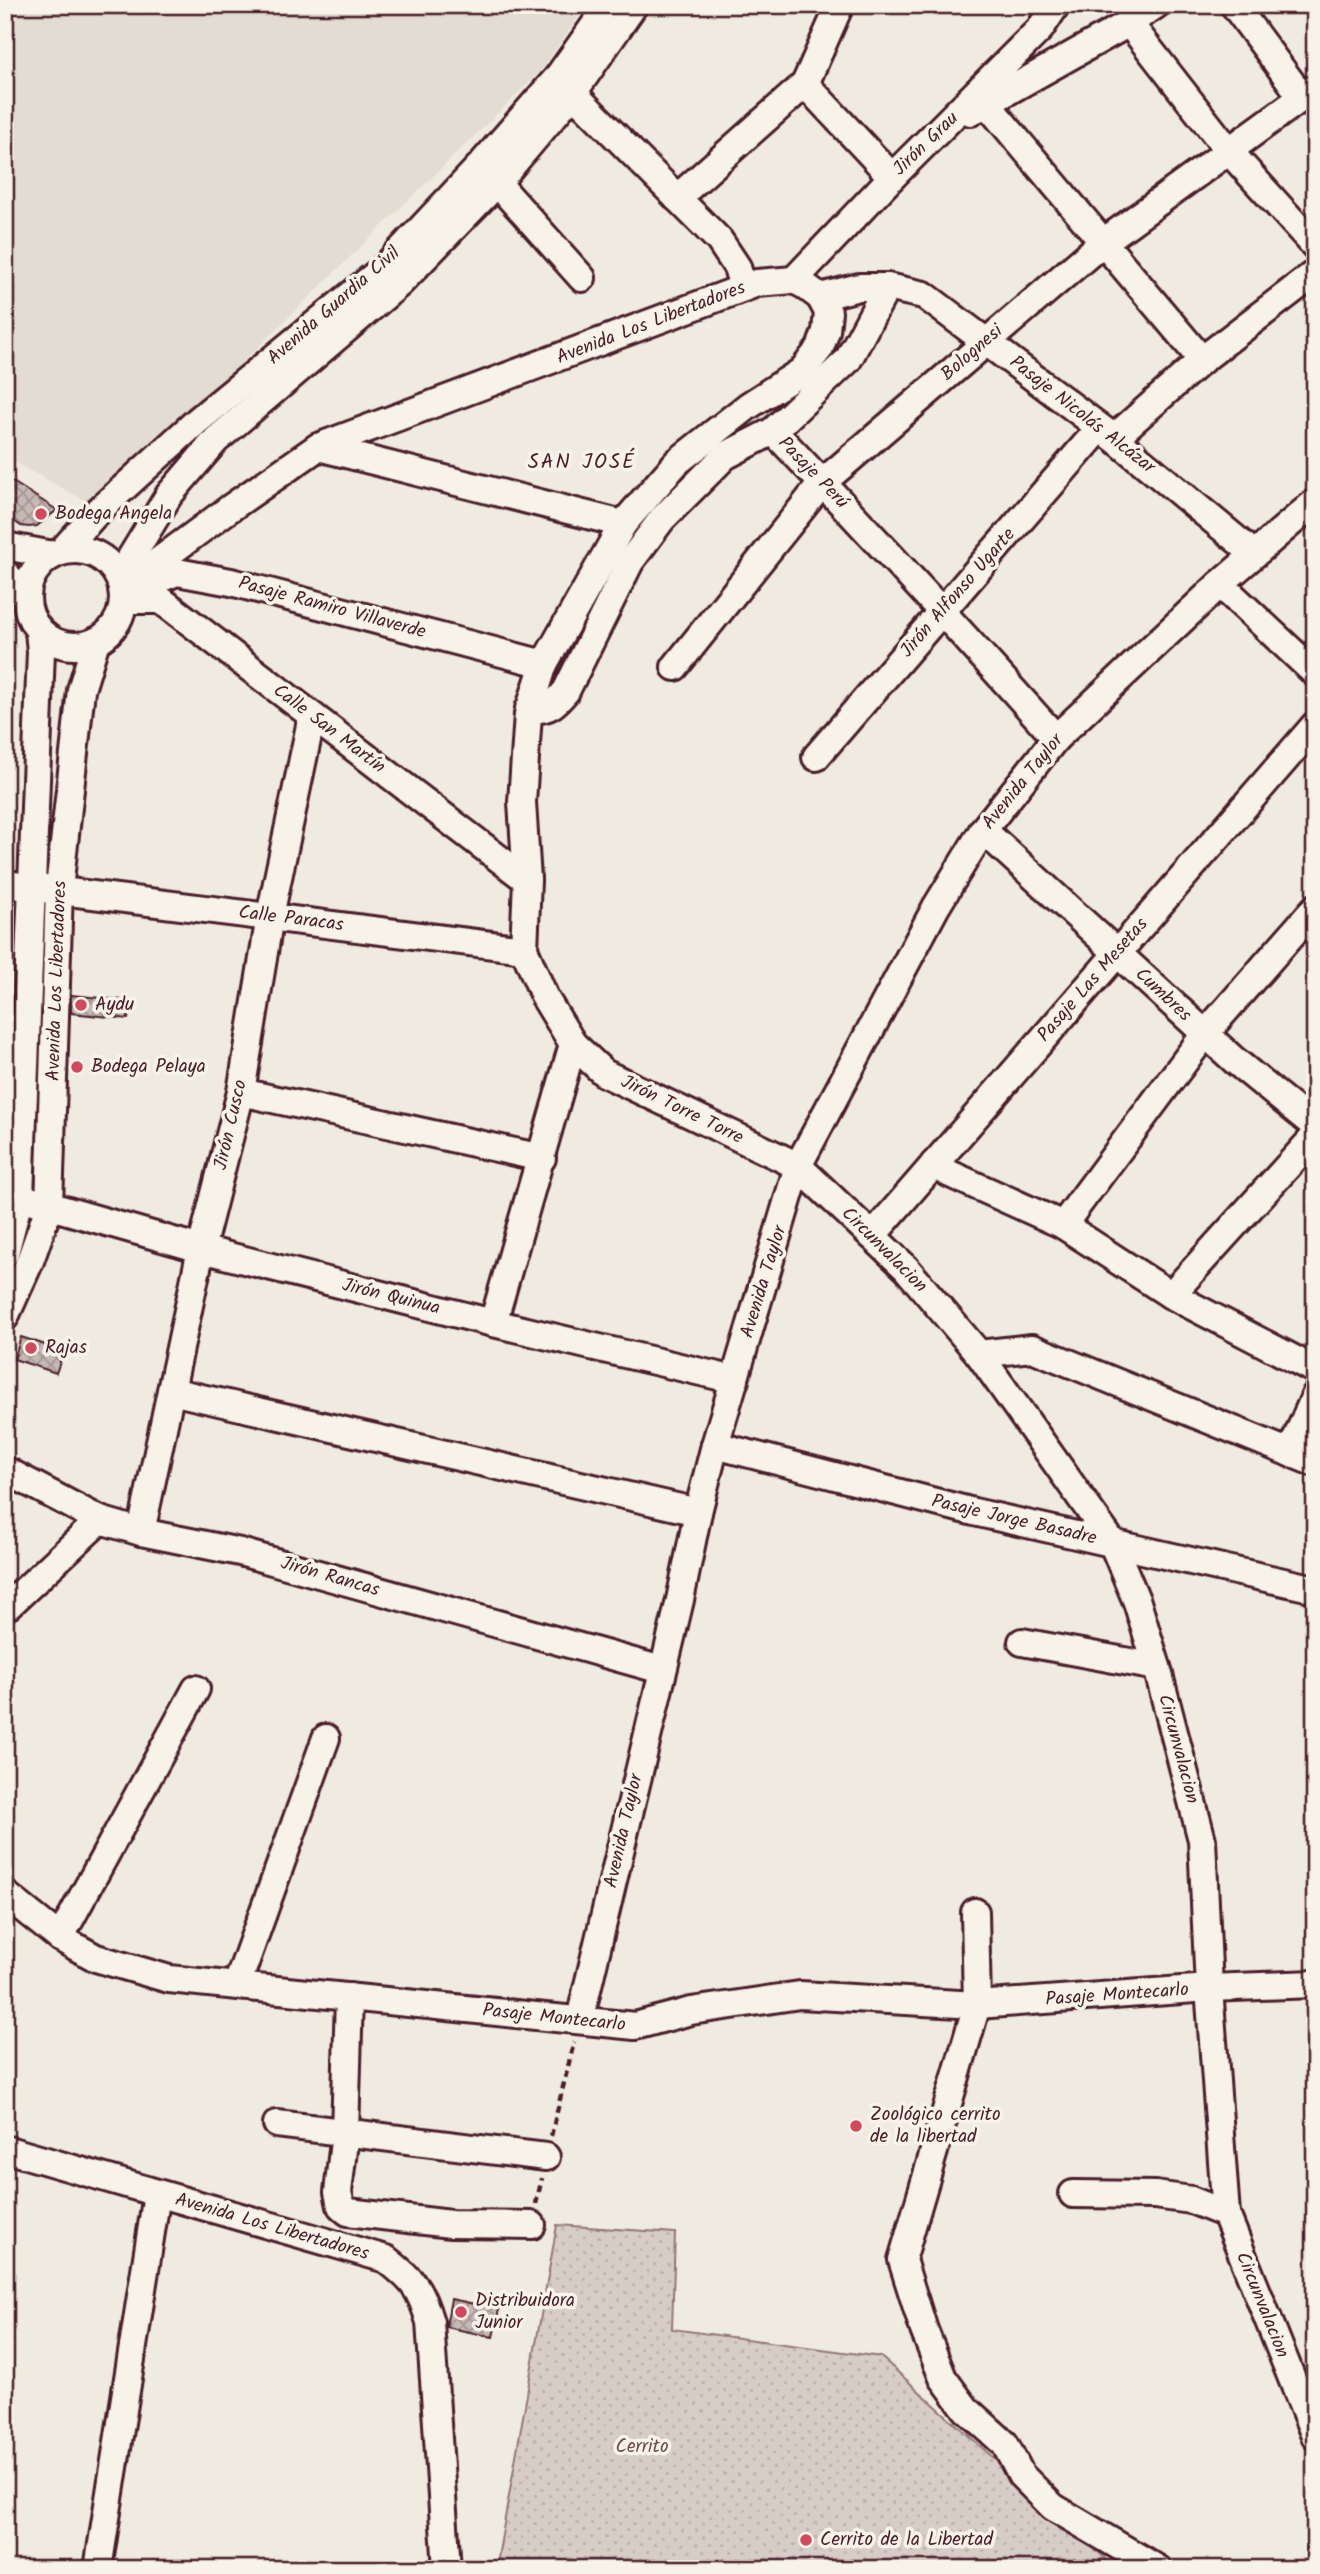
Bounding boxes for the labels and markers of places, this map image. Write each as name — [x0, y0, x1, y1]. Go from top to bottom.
place label: Bodega Angela — [55, 499, 172, 529]
marker: Bodega Angela — [33, 506, 49, 522]
place label: Aydu — [95, 990, 134, 1020]
marker: Aydu — [73, 997, 89, 1013]
place label: Bodega Pelaya — [91, 1052, 206, 1082]
marker: Bodega Pelaya — [69, 1059, 85, 1075]
place label: Rajas — [45, 1333, 87, 1363]
marker: Rajas — [23, 1340, 39, 1356]
place label: Zoológico cerrito de la libertad — [870, 2100, 1001, 2152]
marker: Zoológico cerrito de la libertad — [848, 2118, 864, 2134]
place label: Distribuidora Junior — [475, 2286, 575, 2338]
marker: Distribuidora Junior — [453, 2304, 469, 2320]
place label: Cerrito de la Libertad — [820, 2525, 993, 2555]
marker: Cerrito de la Libertad — [798, 2532, 814, 2548]

